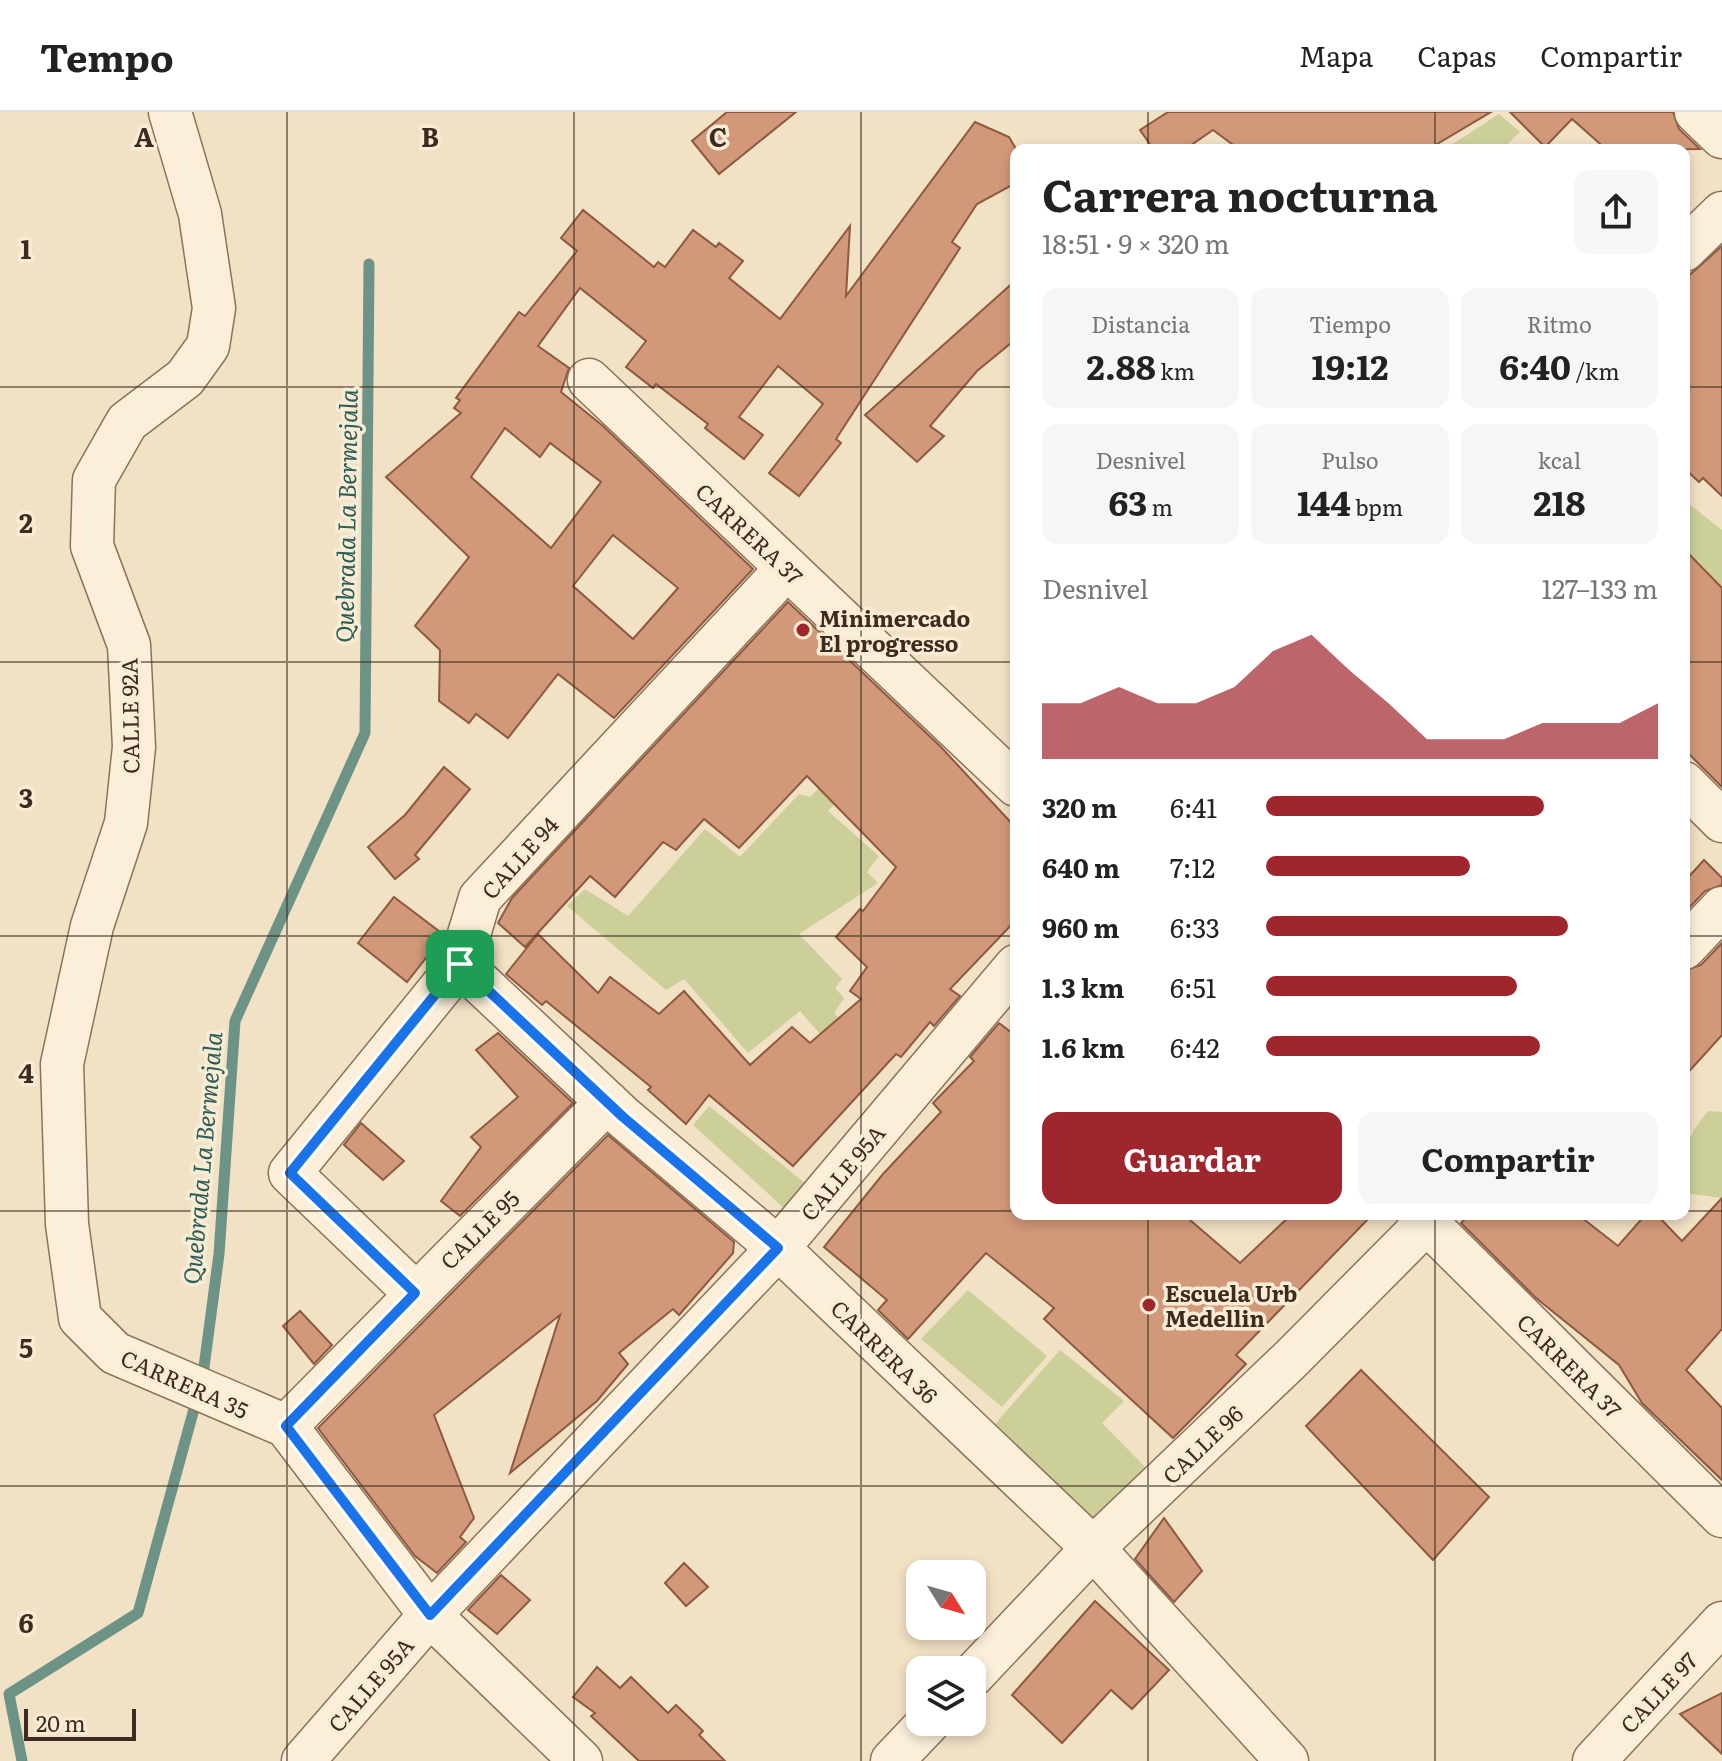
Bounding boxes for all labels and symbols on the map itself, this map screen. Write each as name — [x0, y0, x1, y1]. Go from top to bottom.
text: A — [134, 116, 154, 155]
text: B — [421, 116, 439, 155]
text: C — [709, 116, 727, 155]
text: 1 — [21, 228, 32, 267]
water label: Quebrada La Bermejala — [325, 389, 365, 643]
street label: CARRERA 37 — [689, 475, 811, 591]
text: 2 — [19, 502, 33, 541]
place label: Minimercado El progresso — [819, 601, 970, 659]
marker: Minimercado El progresso — [794, 621, 812, 639]
street label: CALLE 92A — [111, 658, 147, 774]
text: 3 — [19, 777, 33, 816]
street label: CALLE 94 — [473, 808, 565, 906]
pin — [426, 930, 494, 998]
water label: Quebrada La Bermejala — [173, 1030, 230, 1286]
text: 4 — [18, 1052, 34, 1091]
street label: CALLE 95A — [792, 1117, 892, 1227]
street label: CALLE 95 — [432, 1182, 526, 1276]
place label: Escuela Urb Medellin — [1165, 1276, 1297, 1334]
street label: CARRERA 36 — [824, 1291, 946, 1411]
marker: Escuela Urb Medellin — [1140, 1296, 1158, 1314]
street label: CARRERA 37 — [1510, 1305, 1630, 1425]
text: 5 — [19, 1327, 33, 1366]
street label: CARRERA 35 — [116, 1340, 254, 1426]
street label: CALLE 96 — [1154, 1397, 1250, 1491]
north arrow — [906, 1560, 986, 1640]
text: 6 — [18, 1602, 34, 1641]
street label: CALLE 95A — [319, 1629, 421, 1739]
street label: CALLE 97 — [1612, 1644, 1704, 1740]
scale bar — [24, 1705, 136, 1741]

